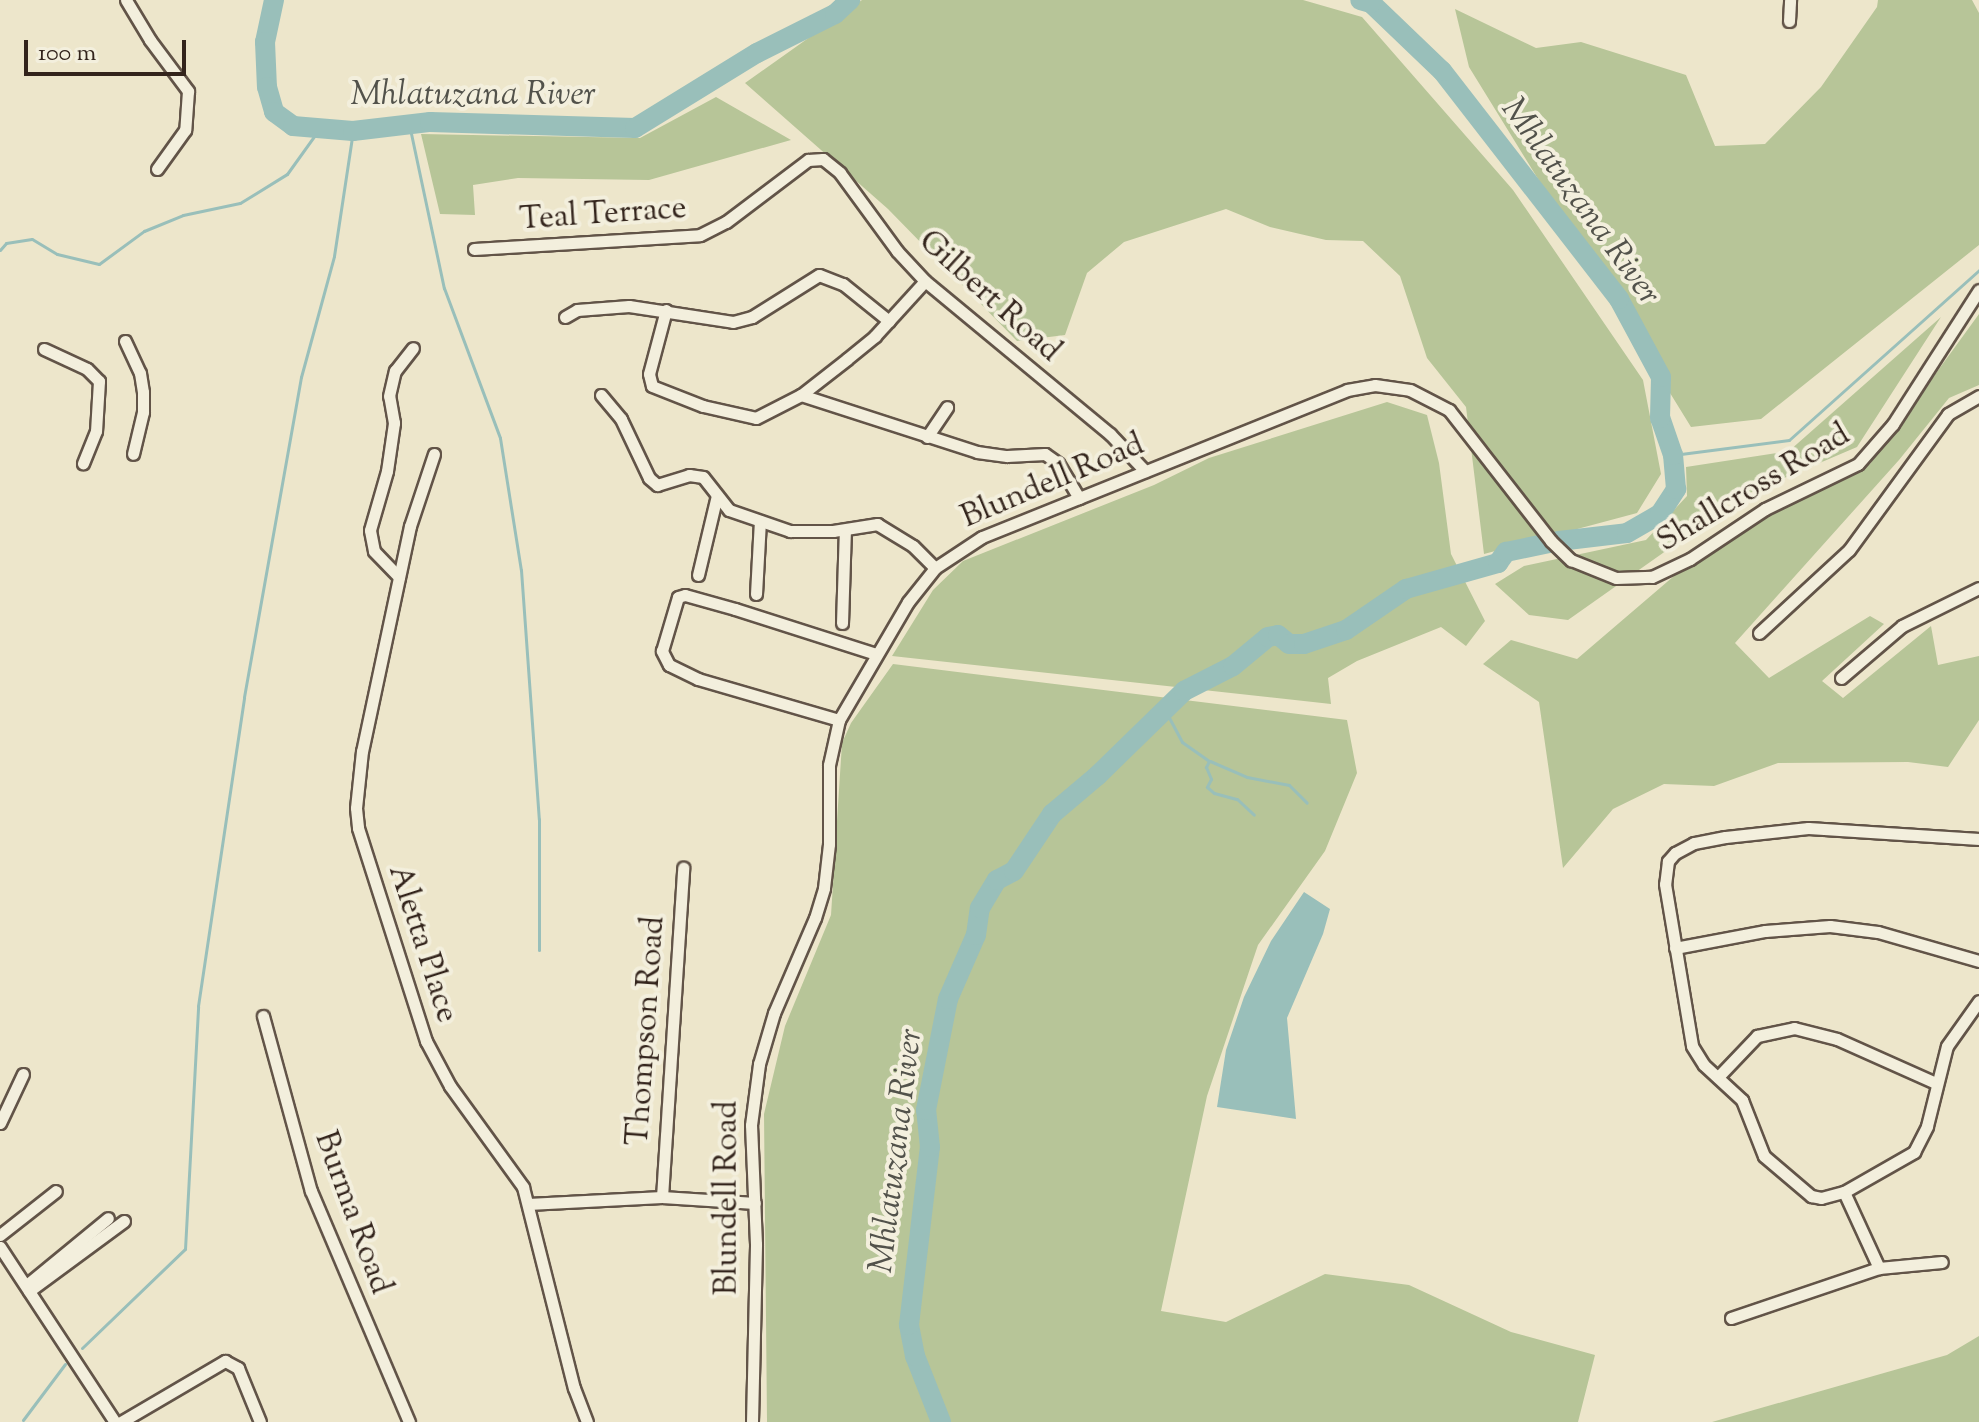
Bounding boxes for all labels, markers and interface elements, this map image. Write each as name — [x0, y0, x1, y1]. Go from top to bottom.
scale bar — [28, 24, 190, 74]
text: 100 m — [38, 37, 96, 71]
water label: Mhlatuzana River — [350, 76, 596, 116]
water label: Mhlatuzana River — [1491, 91, 1669, 313]
street label: Teal Terrace — [518, 190, 688, 240]
street label: Gilbert Road — [910, 223, 1068, 371]
street label: Shallcross Road — [1651, 416, 1857, 562]
street label: Blundell Road — [956, 426, 1150, 538]
street label: Aletta Place — [378, 860, 466, 1028]
street label: Thompson Road — [620, 915, 674, 1147]
water label: Mhlatuzana River — [862, 1027, 932, 1275]
street label: Blundell Road — [709, 1101, 747, 1295]
street label: Burma Road — [305, 1126, 399, 1300]

